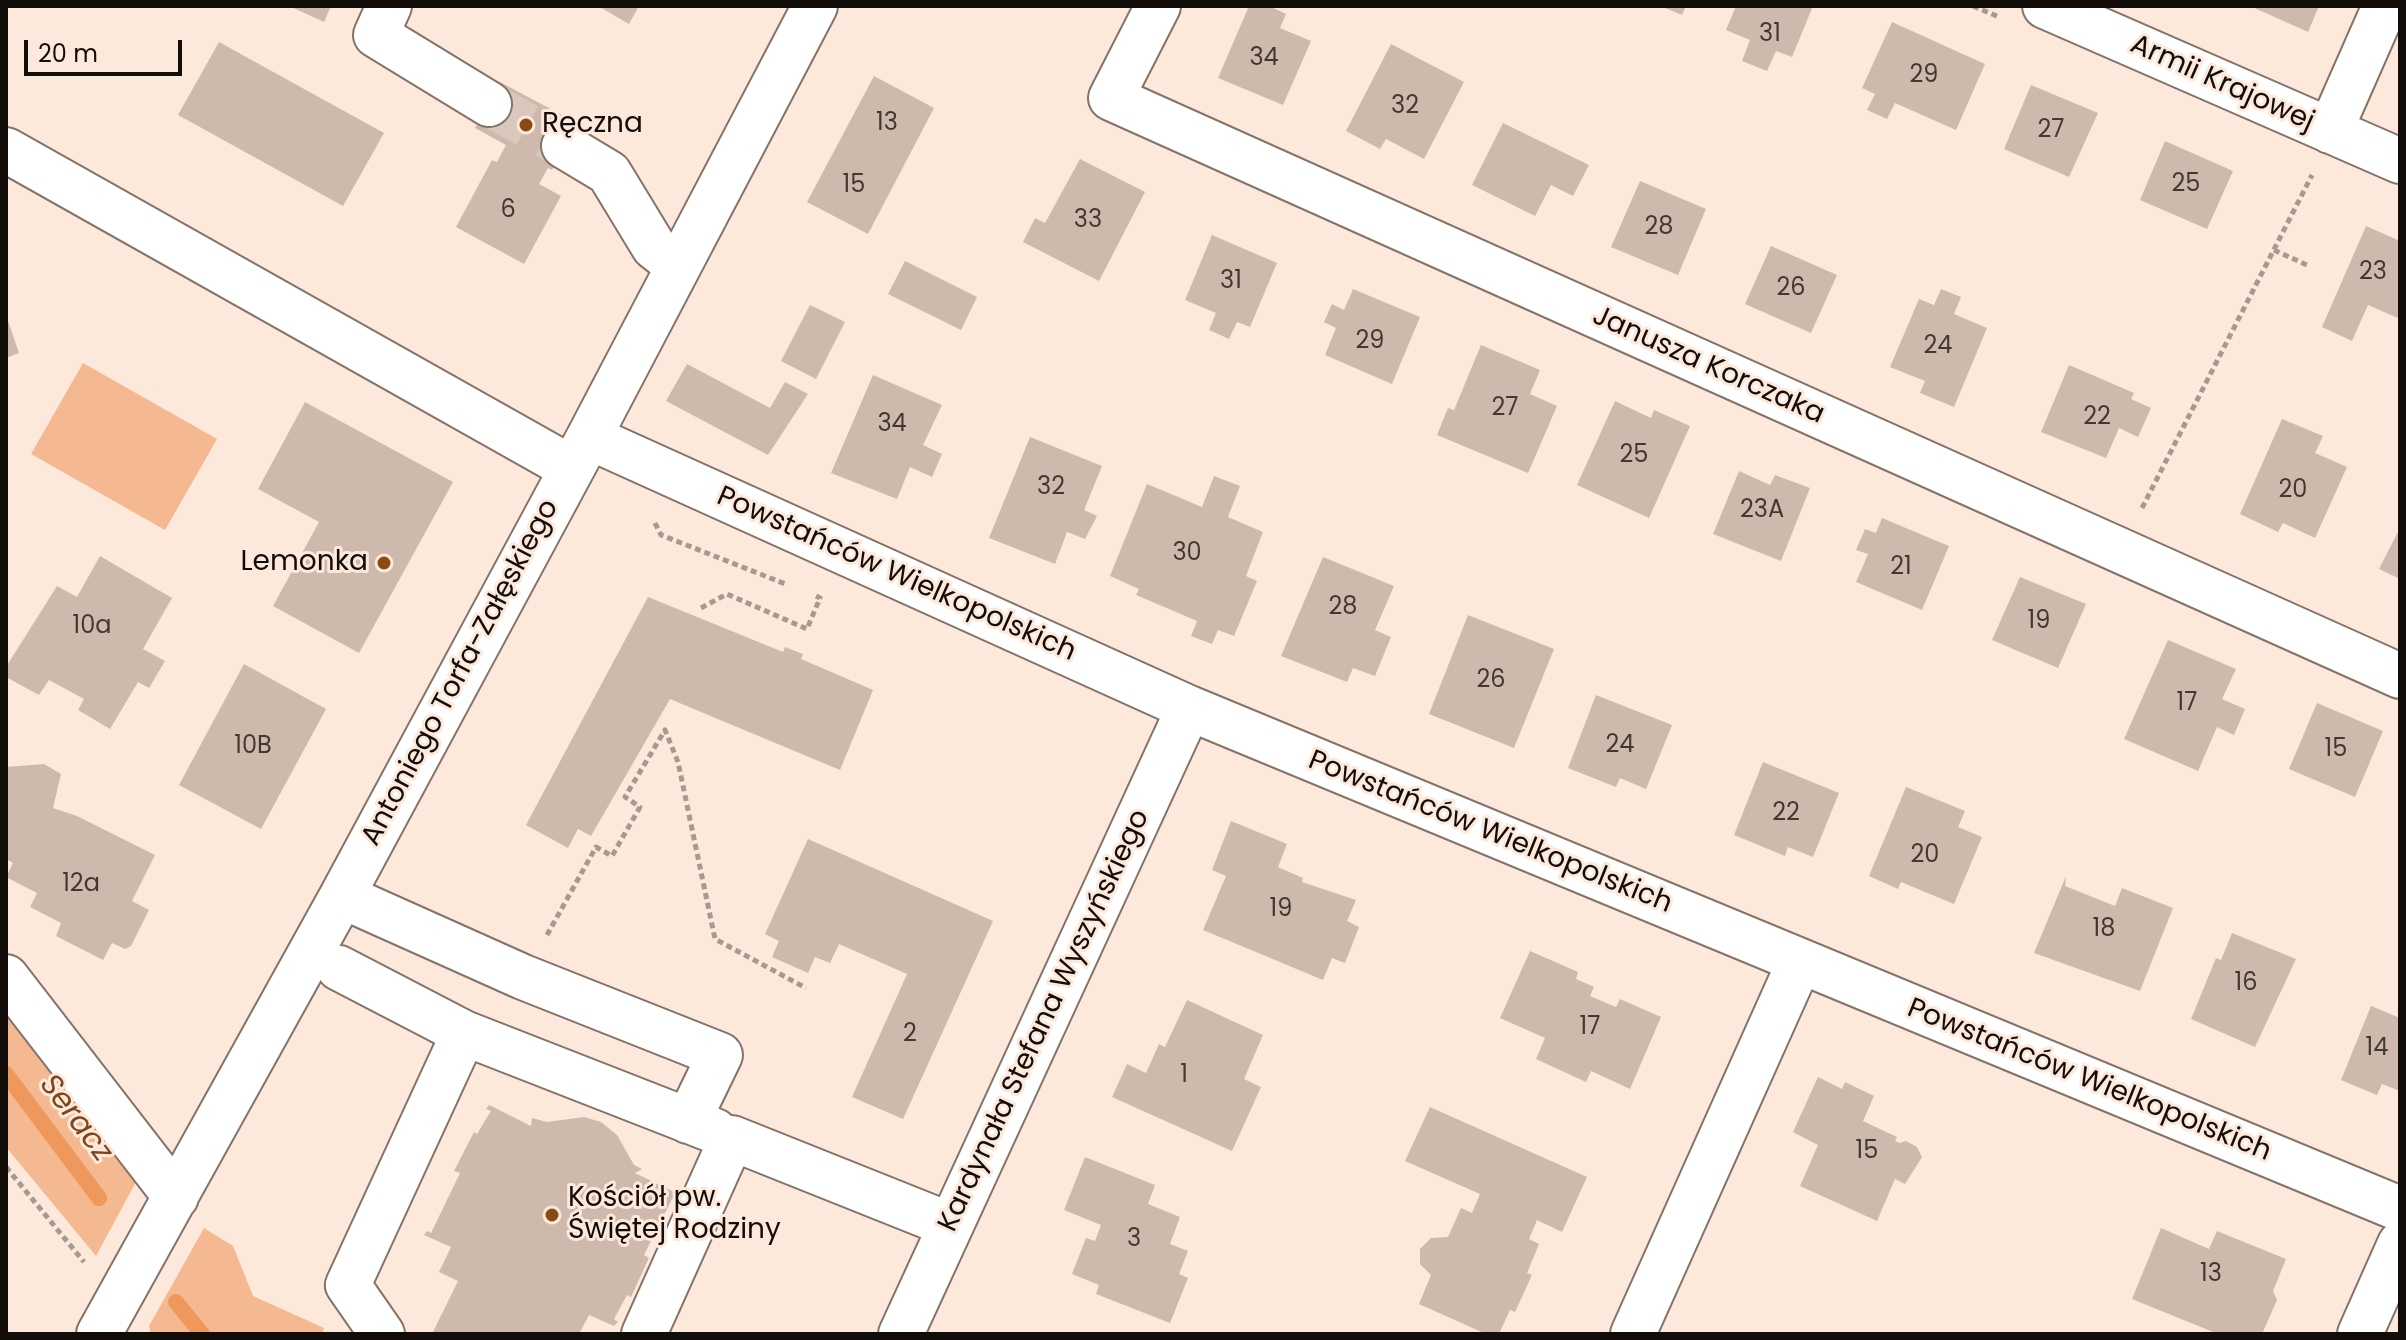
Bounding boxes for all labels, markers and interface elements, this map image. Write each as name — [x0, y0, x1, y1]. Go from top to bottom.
house number: 31 — [1759, 21, 1781, 49]
scale bar — [28, 24, 186, 74]
street label: Armii Krajowej — [2125, 28, 2319, 140]
text: 20 m — [38, 37, 98, 70]
house number: 34 — [1249, 45, 1279, 73]
house number: 29 — [1910, 62, 1938, 90]
house number: 32 — [1391, 93, 1419, 121]
place label: Ręczna — [542, 108, 643, 142]
house number: 13 — [876, 110, 898, 138]
marker: Ręczna — [517, 116, 535, 134]
house number: 27 — [2038, 117, 2064, 145]
house number: 25 — [2172, 171, 2200, 199]
house number: 15 — [843, 172, 865, 200]
house number: 6 — [500, 197, 516, 225]
house number: 33 — [1074, 207, 1102, 235]
house number: 28 — [1645, 214, 1673, 242]
house number: 23 — [2359, 259, 2387, 287]
house number: 31 — [1220, 268, 1242, 296]
house number: 26 — [1776, 275, 1806, 303]
street label: Janusza Korczaka — [1587, 300, 1829, 432]
house number: 29 — [1356, 328, 1384, 356]
house number: 24 — [1924, 333, 1952, 361]
house number: 27 — [1492, 395, 1518, 423]
house number: 22 — [2083, 404, 2111, 432]
house number: 34 — [877, 411, 907, 439]
house number: 25 — [1620, 442, 1648, 470]
house number: 32 — [1037, 474, 1065, 502]
house number: 20 — [2279, 477, 2307, 505]
street label: Powstańców Wielkopolskich — [711, 480, 1081, 670]
street label: Antoniego Torfa-Załęskiego — [355, 494, 567, 852]
house number: 23A — [1740, 497, 1784, 525]
house number: 30 — [1172, 540, 1202, 568]
place label: Lemonka — [241, 546, 368, 580]
marker: Lemonka — [375, 554, 393, 572]
house number: 21 — [1890, 554, 1912, 582]
house number: 28 — [1329, 594, 1357, 622]
house number: 19 — [2028, 608, 2050, 636]
house number: 10a — [73, 613, 111, 641]
house number: 26 — [1476, 667, 1506, 695]
house number: 17 — [2177, 690, 2197, 718]
house number: 24 — [1606, 732, 1634, 760]
house number: 10B — [234, 733, 272, 761]
house number: 15 — [2325, 736, 2347, 764]
street label: Powstańców Wielkopolskich — [1303, 744, 1677, 922]
house number: 22 — [1772, 800, 1800, 828]
street label: Kardynała Stefana Wyszyńskiego — [932, 805, 1158, 1237]
house number: 20 — [1911, 842, 1939, 870]
house number: 12a — [62, 871, 100, 899]
house number: 19 — [1270, 896, 1292, 924]
house number: 18 — [2093, 916, 2115, 944]
house number: 16 — [2235, 970, 2257, 998]
street label: Powstańców Wielkopolskich — [1902, 992, 2276, 1170]
house number: 17 — [1580, 1014, 1600, 1042]
house number: 2 — [903, 1021, 917, 1049]
house number: 14 — [2366, 1035, 2388, 1063]
house number: 1 — [1180, 1062, 1188, 1090]
water label: Seracz — [31, 1068, 119, 1170]
house number: 15 — [1856, 1138, 1878, 1166]
place label: Kościół pw. Świętej Rodziny — [568, 1182, 781, 1248]
marker: Kościół pw. Świętej Rodziny — [543, 1206, 561, 1224]
house number: 3 — [1127, 1226, 1141, 1254]
house number: 13 — [2200, 1261, 2222, 1289]

